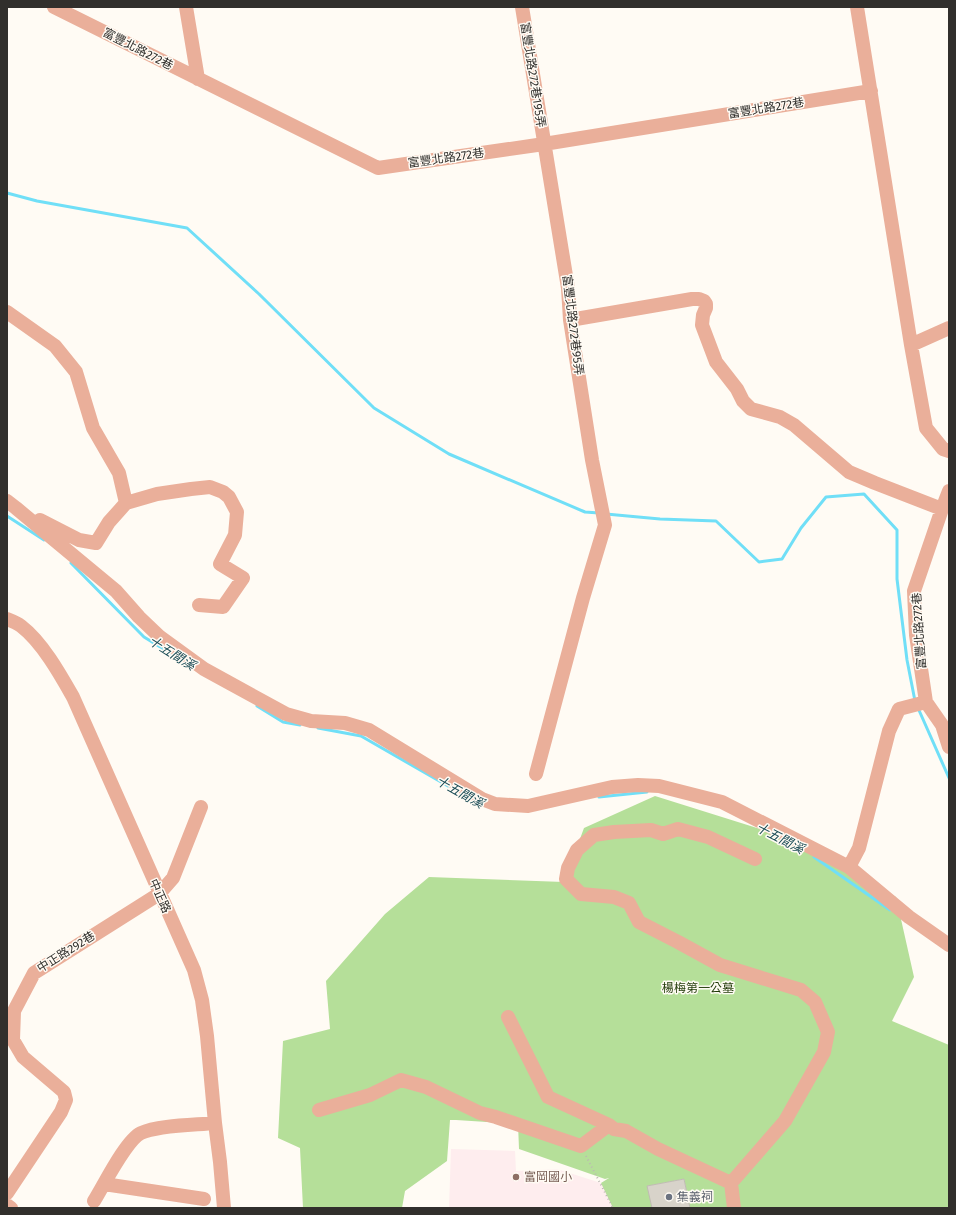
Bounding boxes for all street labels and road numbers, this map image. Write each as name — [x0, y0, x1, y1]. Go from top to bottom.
street label: 富豐北路272巷195弄 — [518, 21, 548, 129]
street label: 富豐北路272巷 — [101, 25, 175, 73]
street label: 富豐北路272巷 — [727, 95, 805, 121]
street label: 富豐北路272巷 — [407, 146, 485, 170]
street label: 富豐北路272巷95弄 — [560, 274, 586, 376]
street label: 富豐北路272巷 — [909, 592, 929, 670]
street label: 中正路 — [146, 877, 174, 915]
street label: 中正路292巷 — [34, 929, 98, 975]

